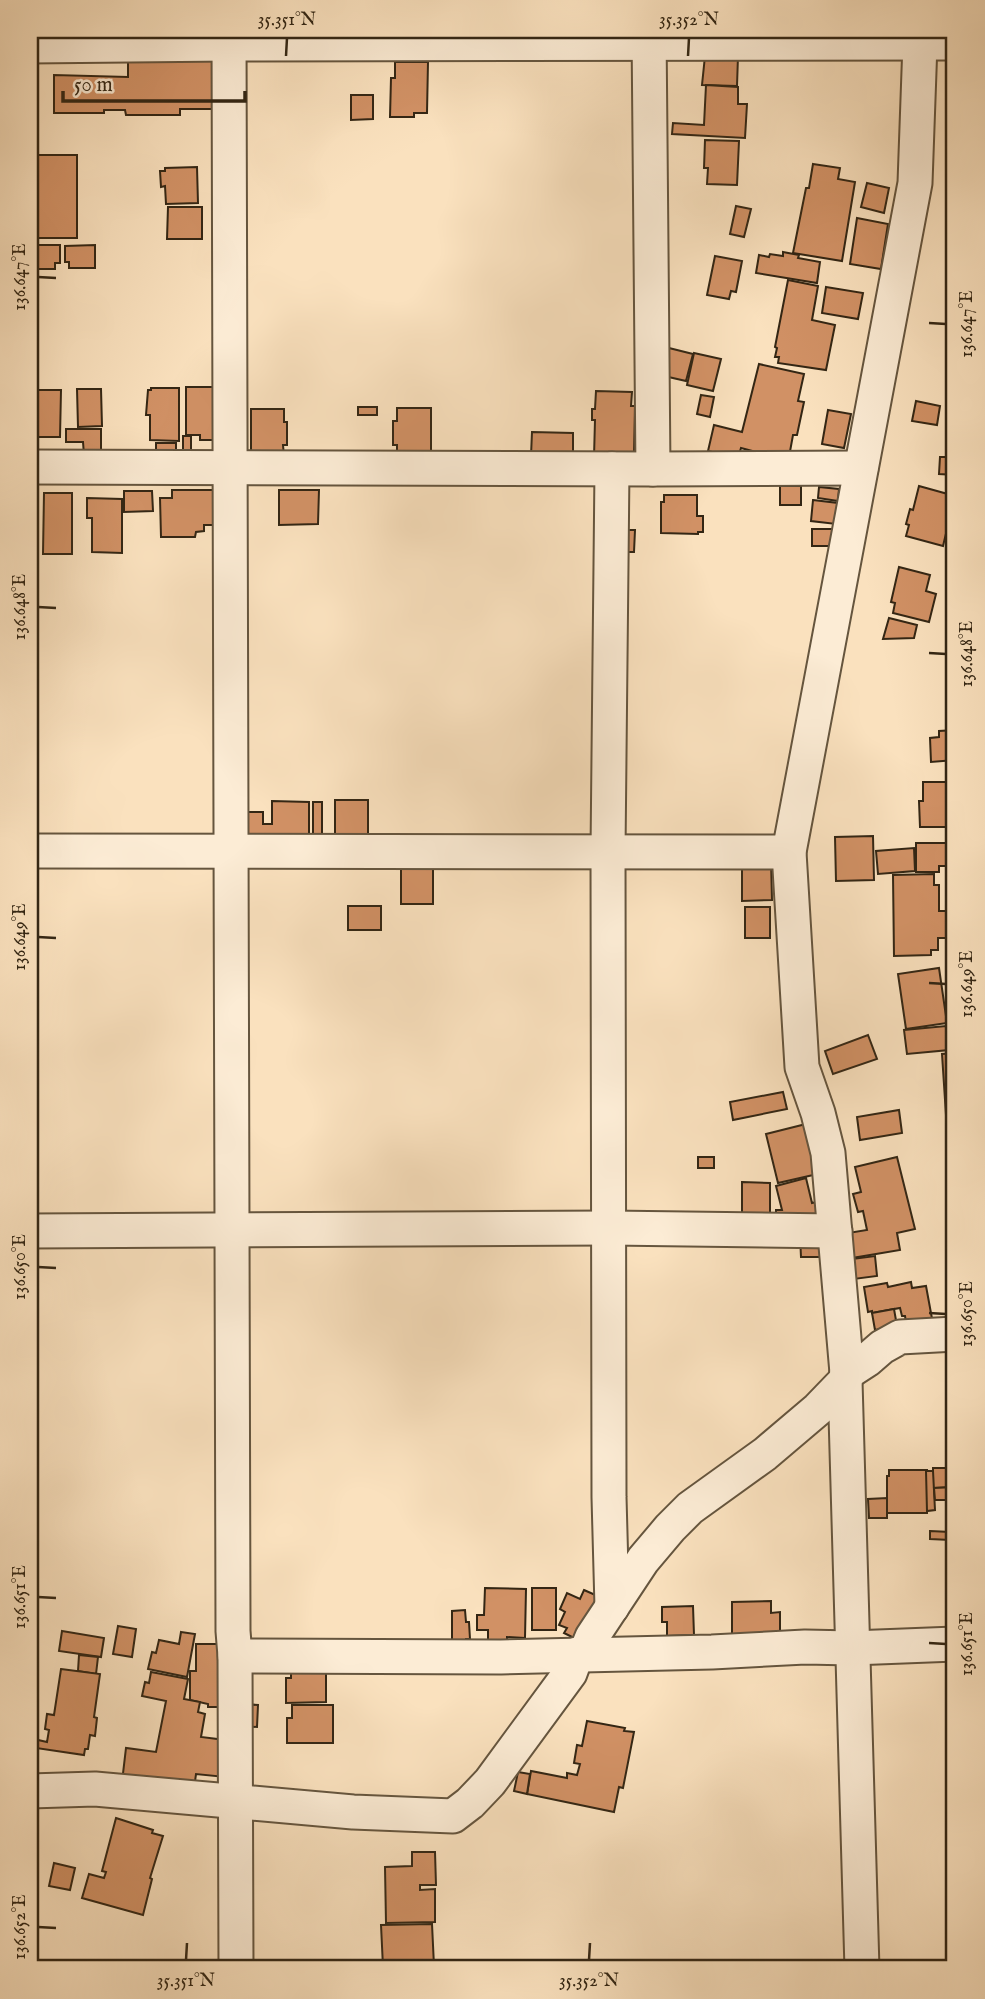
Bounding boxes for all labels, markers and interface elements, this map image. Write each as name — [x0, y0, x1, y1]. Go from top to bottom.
text: 35.351°N — [258, 9, 317, 32]
text: 35.352°N — [659, 9, 719, 32]
scale bar — [63, 60, 245, 104]
text: 50 m — [74, 72, 113, 99]
text: 136.647°E — [9, 243, 32, 311]
text: 136.647°E — [956, 290, 979, 358]
text: 136.648°E — [9, 574, 32, 640]
text: 136.648°E — [956, 621, 979, 687]
text: 136.649°E — [9, 903, 32, 971]
text: 136.649°E — [956, 950, 979, 1018]
text: 136.650°E — [9, 1234, 32, 1300]
text: 136.650°E — [956, 1281, 979, 1347]
text: 136.651°E — [9, 1565, 32, 1629]
text: 136.651°E — [956, 1612, 979, 1676]
text: 136.652°E — [9, 1894, 32, 1960]
text: 35.351°N — [157, 1970, 216, 1993]
text: 35.352°N — [559, 1970, 619, 1993]

